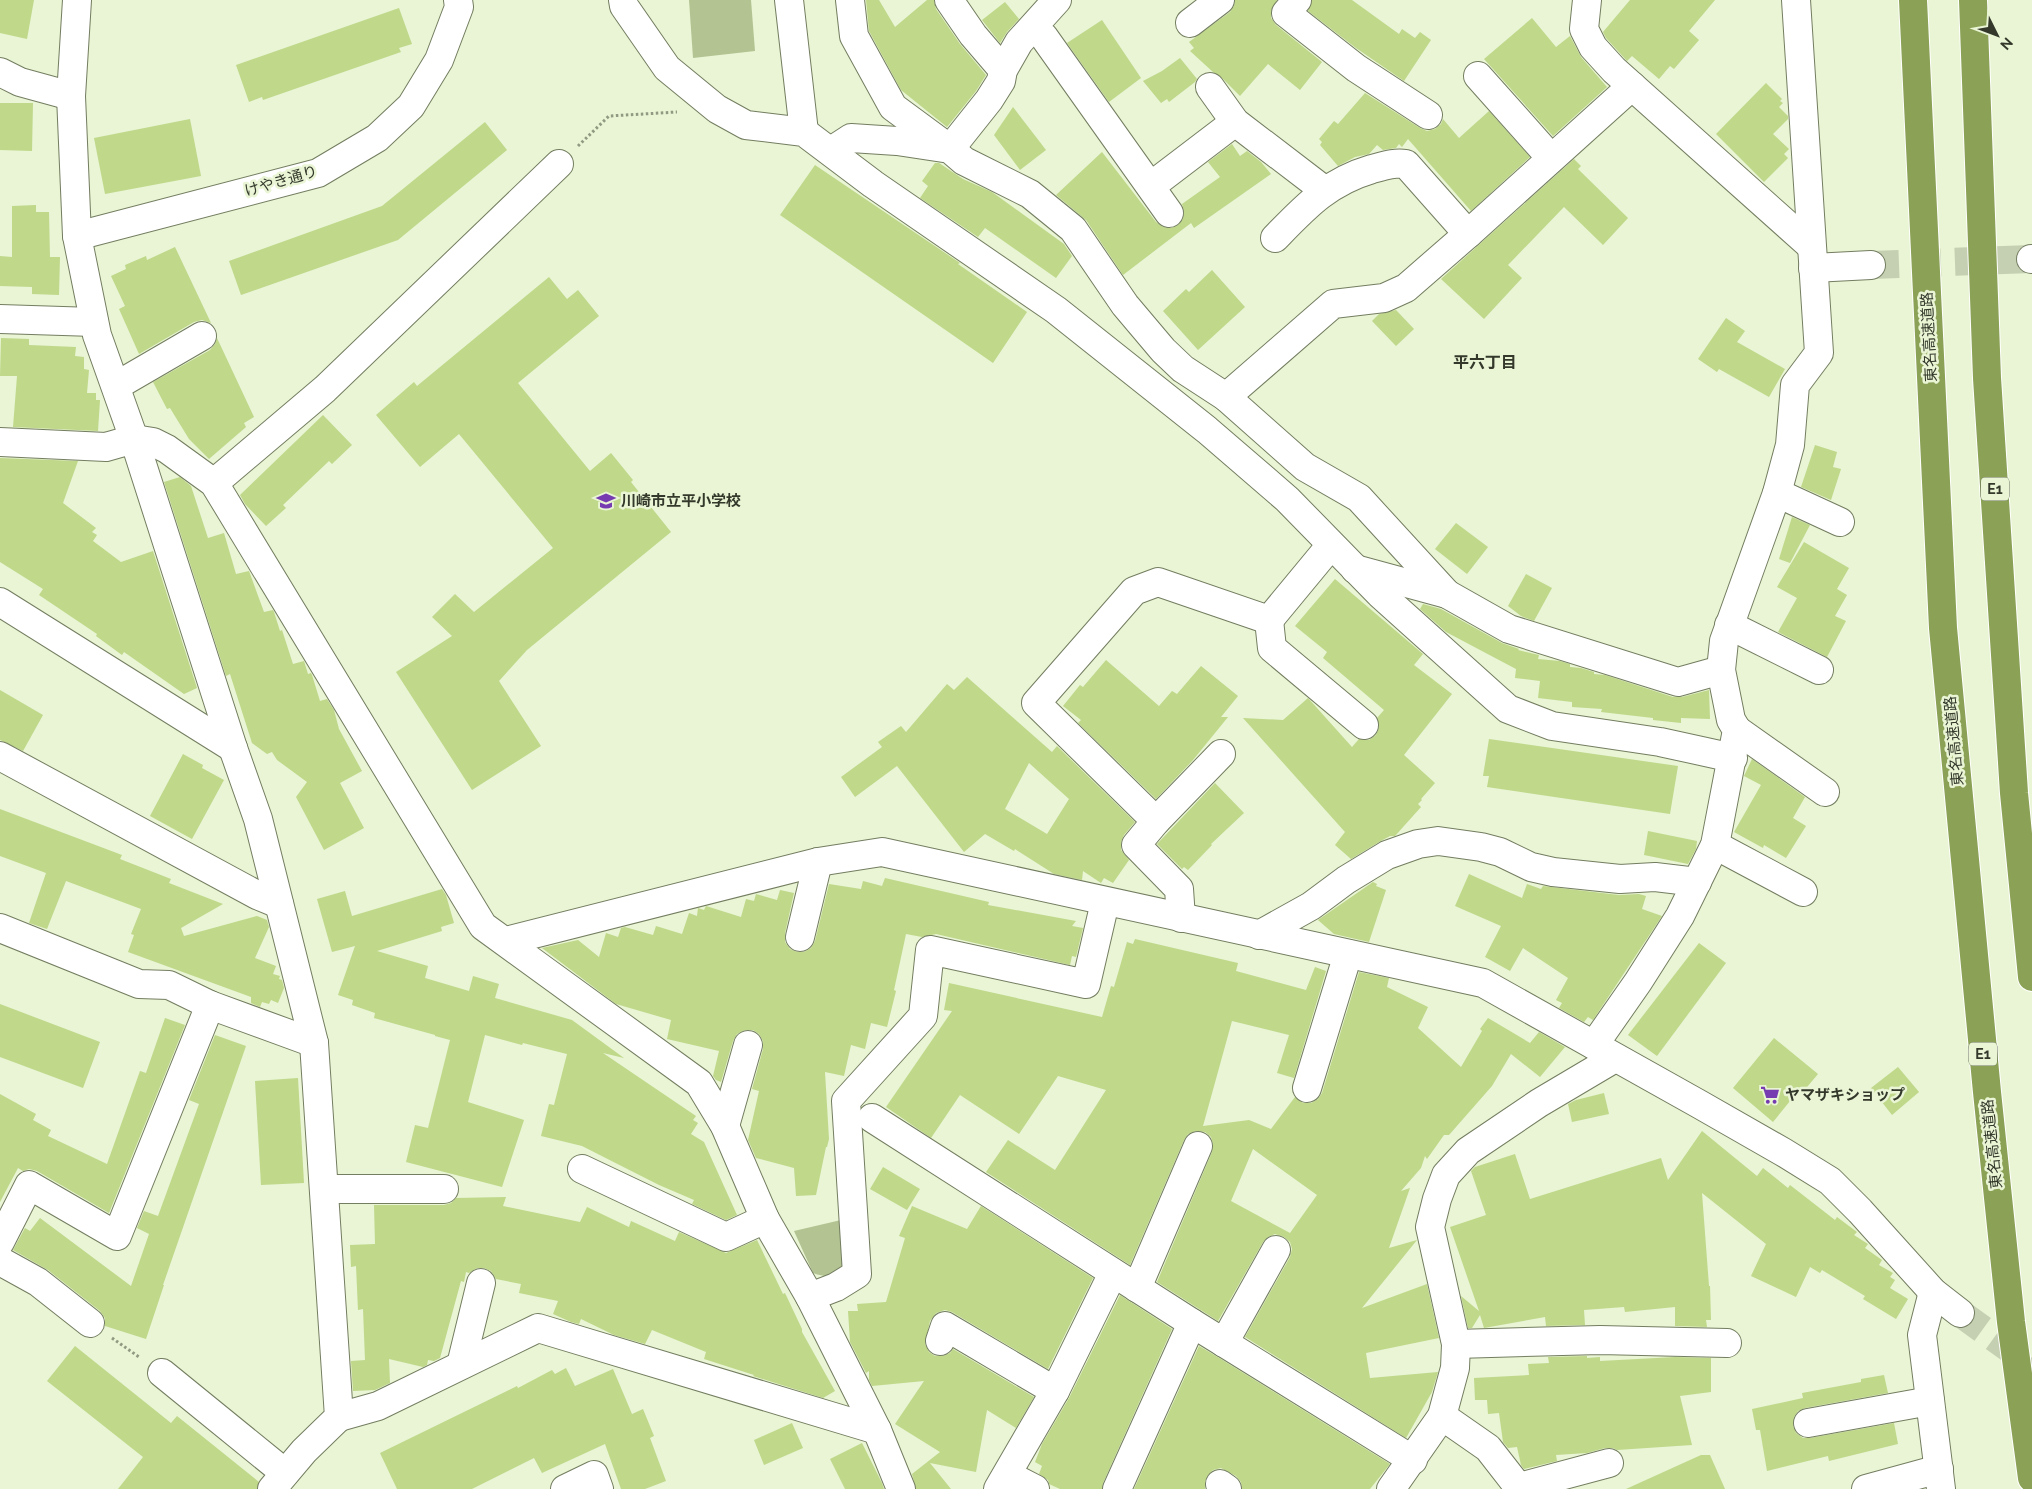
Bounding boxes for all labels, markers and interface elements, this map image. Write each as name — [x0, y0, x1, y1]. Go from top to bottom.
north arrow — [1972, 10, 2022, 60]
text: N — [1997, 34, 2016, 53]
street label: けやき通り — [242, 162, 320, 200]
street label: 東名高速道路 — [1918, 292, 1940, 382]
district label: 平六丁目 — [1453, 353, 1517, 372]
road number: E1 — [1981, 478, 2009, 500]
school or university icon: 川崎市立平小学校 — [595, 490, 617, 512]
place label: 川崎市立平小学校 — [621, 492, 741, 510]
street label: 東名高速道路 — [1941, 695, 1967, 787]
road number: E1 — [1969, 1042, 1997, 1066]
supermarket icon: ヤマザキショップ — [1759, 1084, 1781, 1106]
place label: ヤマザキショップ — [1785, 1086, 1905, 1104]
street label: 東名高速道路 — [1978, 1098, 2006, 1190]

